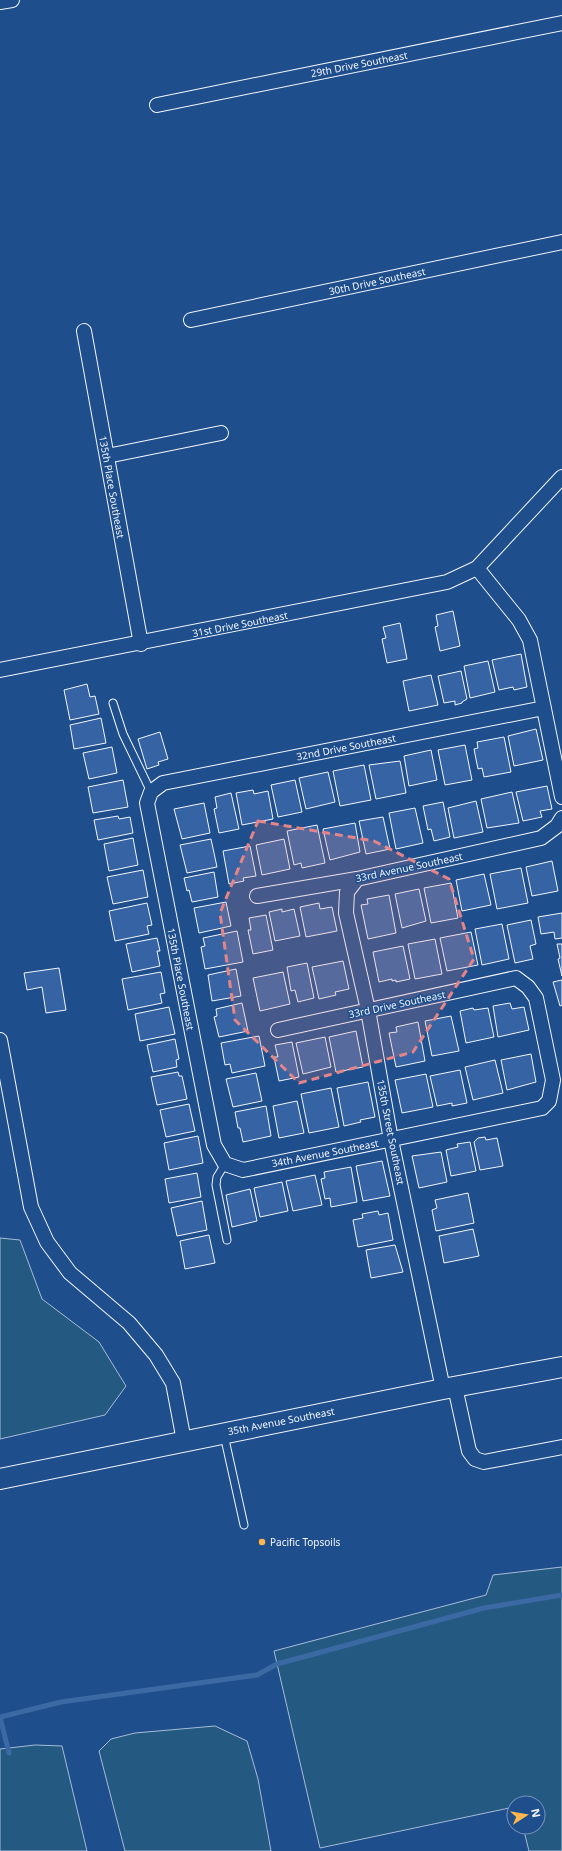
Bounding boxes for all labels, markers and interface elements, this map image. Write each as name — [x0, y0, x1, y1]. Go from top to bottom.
street label: 29th Drive Southeast — [309, 48, 409, 80]
street label: 30th Drive Southeast — [327, 264, 427, 298]
street label: 135th Place Southeast — [96, 435, 128, 540]
street label: 31st Drive Southeast — [191, 608, 289, 640]
street label: 32nd Drive Southeast — [295, 730, 397, 763]
street label: 33rd Avenue Southeast — [354, 849, 464, 885]
street label: 135th Place Southeast — [164, 927, 198, 1032]
street label: 33rd Drive Southeast — [347, 987, 447, 1021]
street label: 135th Street Southeast — [374, 1078, 408, 1186]
street label: 34th Avenue Southeast — [270, 1136, 380, 1170]
street label: 35th Avenue Southeast — [226, 1404, 336, 1438]
place label: Pacific Topsoils — [270, 1535, 341, 1549]
marker: Pacific Topsoils — [257, 1537, 267, 1547]
north arrow — [506, 1795, 546, 1835]
text: N — [528, 1807, 545, 1819]

